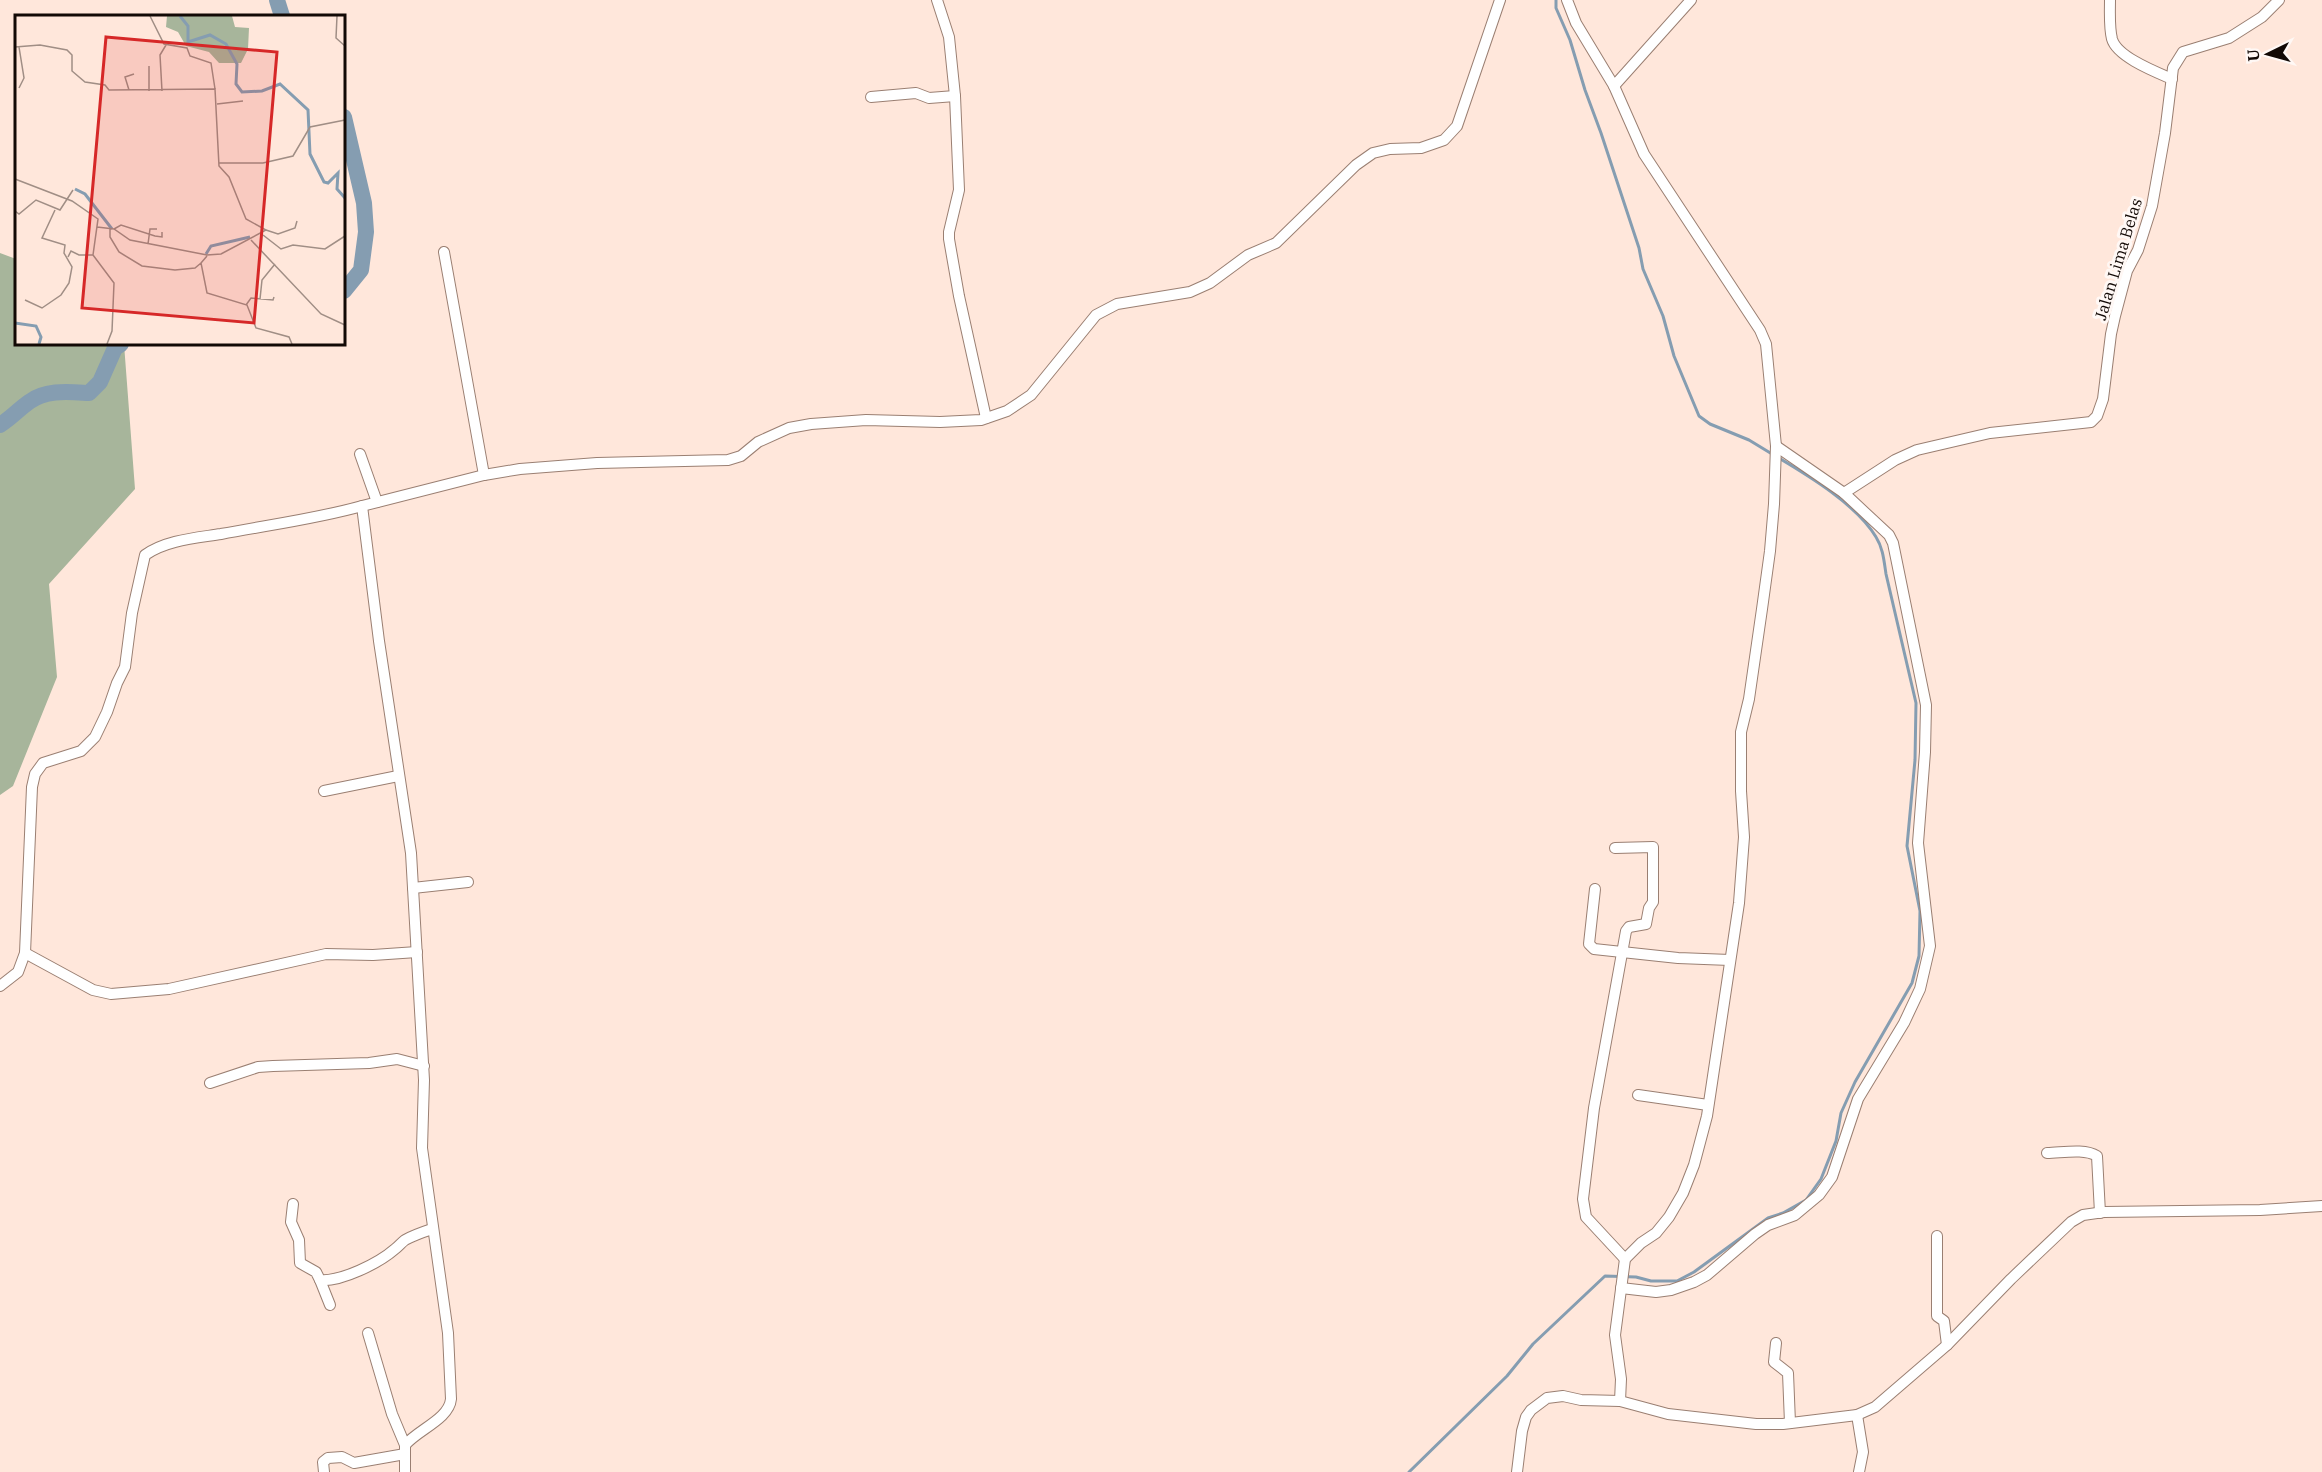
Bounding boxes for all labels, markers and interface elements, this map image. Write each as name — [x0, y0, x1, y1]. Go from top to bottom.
inset map — [15, 15, 345, 345]
north arrow — [2238, 24, 2298, 84]
text: U — [2243, 48, 2264, 62]
street label: Jalan Lima Belas — [2090, 196, 2146, 322]

